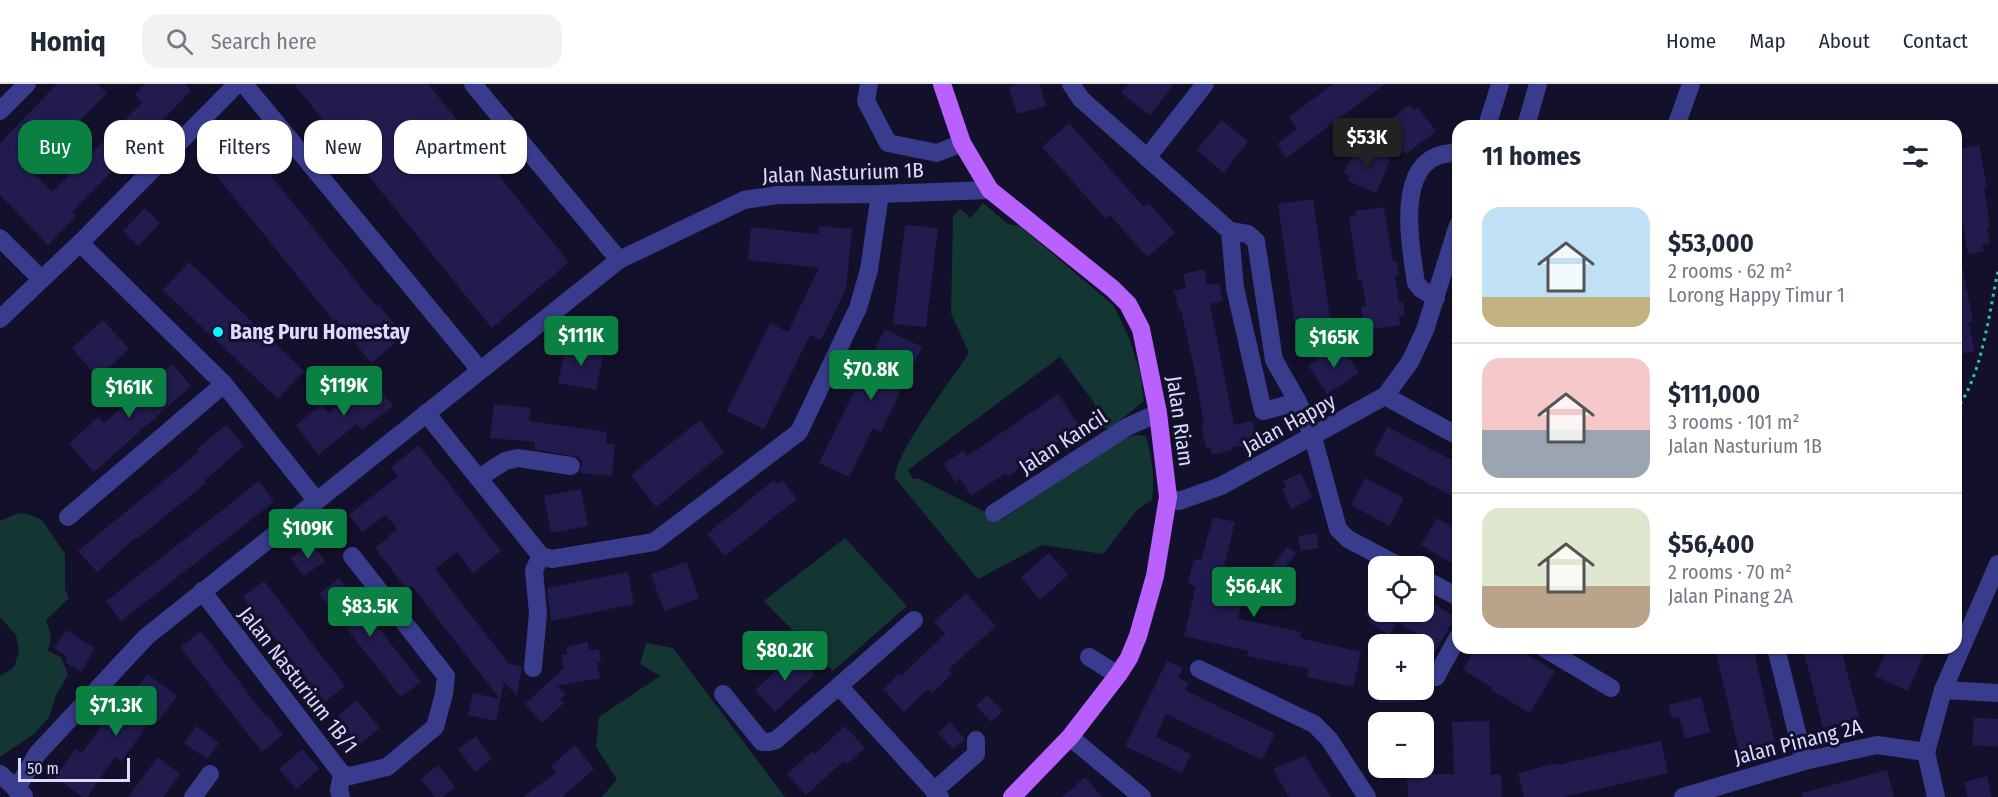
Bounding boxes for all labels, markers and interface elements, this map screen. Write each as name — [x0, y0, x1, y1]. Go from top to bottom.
search box — [142, 14, 562, 68]
text: Homiq — [30, 25, 106, 58]
icon: search — [163, 25, 196, 58]
text: Search here — [211, 28, 317, 55]
text: Home — [1666, 28, 1716, 54]
text: Map — [1749, 28, 1786, 54]
text: About — [1819, 28, 1870, 54]
text: Contact — [1903, 28, 1968, 54]
pin: $53K — [1331, 118, 1403, 169]
chip: Buy — [18, 120, 92, 174]
chip: Rent — [104, 120, 185, 174]
chip: Filters — [197, 120, 292, 174]
chip: New — [304, 120, 382, 174]
chip: Apartment — [394, 120, 527, 174]
text: $53K — [1347, 125, 1387, 149]
icon: filters — [1899, 140, 1932, 173]
text: 11 homes — [1482, 141, 1581, 172]
street label: Jalan Nasturium 1B — [762, 157, 924, 189]
text: $53,000 — [1668, 228, 1754, 259]
icon: home — [1530, 231, 1602, 303]
text: 2 rooms · 62 m² — [1668, 259, 1792, 283]
text: Lorong Happy Timur 1 — [1668, 283, 1845, 307]
pin: $111K — [539, 316, 623, 367]
pin: $165K — [1292, 318, 1376, 369]
place label: Bang Puru Homestay — [230, 319, 411, 345]
text: $111K — [558, 323, 604, 347]
marker: Bang Puru Homestay — [211, 325, 225, 339]
text: $165K — [1309, 325, 1359, 349]
pin: $70.8K — [822, 350, 920, 401]
text: $70.8K — [843, 357, 899, 381]
pin: $119K — [302, 366, 386, 417]
pin: $161K — [87, 368, 171, 419]
text: $119K — [320, 373, 368, 397]
street label: Jalan Riam — [1161, 374, 1199, 468]
text: $161K — [105, 375, 153, 399]
text: $111,000 — [1668, 379, 1760, 410]
icon: home — [1530, 382, 1602, 454]
street label: Jalan Happy — [1238, 388, 1341, 460]
street label: Jalan Kancil — [1014, 404, 1112, 480]
text: 3 rooms · 101 m² — [1668, 410, 1799, 434]
text: Jalan Nasturium 1B — [1668, 434, 1822, 458]
pin: $109K — [266, 509, 350, 560]
text: $109K — [283, 516, 333, 540]
text: $56,400 — [1668, 529, 1754, 560]
icon: home — [1530, 532, 1602, 604]
map controls — [1368, 556, 1434, 778]
button: locate — [1368, 556, 1434, 622]
text: 2 rooms · 70 m² — [1668, 560, 1792, 584]
pin: $56.4K — [1205, 567, 1303, 618]
text: $56.4K — [1226, 574, 1282, 598]
text: Jalan Pinang 2A — [1668, 584, 1793, 608]
pin: $83.5K — [321, 587, 419, 638]
text: $83.5K — [342, 594, 398, 618]
street label: Jalan Nasturium 1B/1 — [233, 602, 363, 758]
pin: $80.2K — [736, 631, 834, 682]
button: + — [1368, 634, 1434, 700]
text: $80.2K — [757, 638, 813, 662]
pin: $71.3K — [67, 686, 165, 737]
text: $71.3K — [90, 693, 142, 717]
button: − — [1368, 712, 1434, 778]
street label: Jalan Pinang 2A — [1731, 713, 1865, 771]
scale bar — [18, 755, 130, 782]
text: 50 m — [27, 759, 59, 778]

